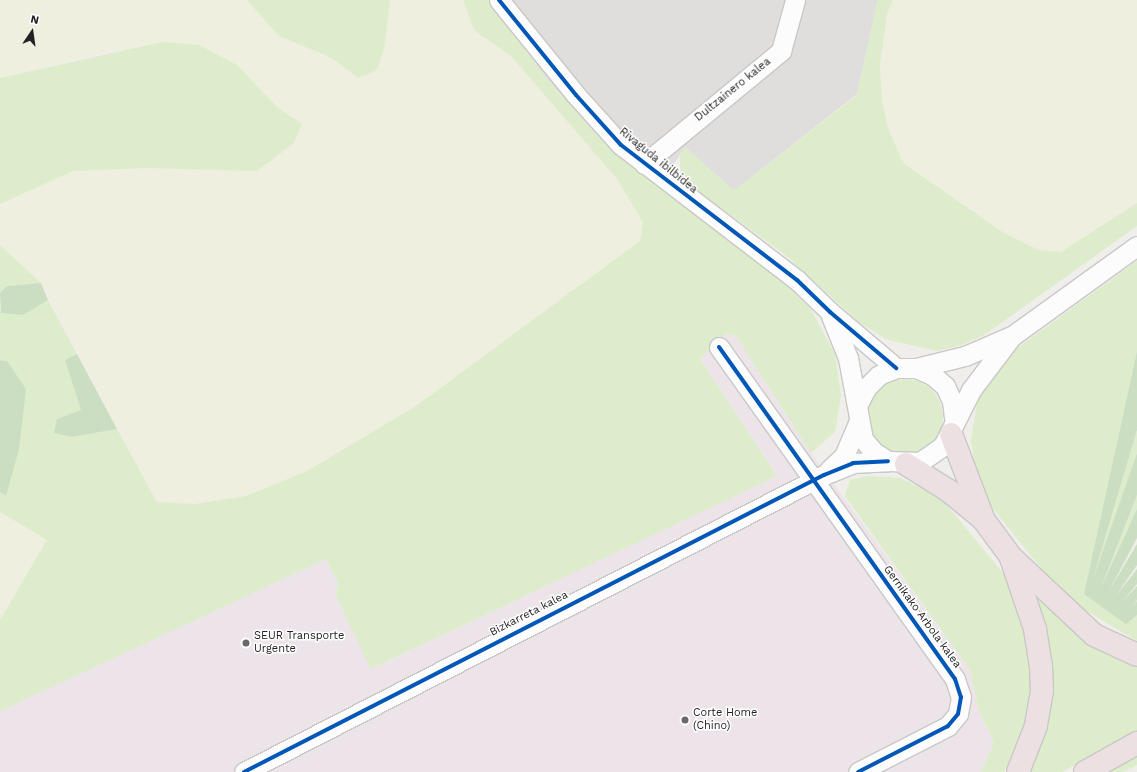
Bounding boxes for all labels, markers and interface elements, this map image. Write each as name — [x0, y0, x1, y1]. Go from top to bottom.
north arrow — [12, 12, 52, 52]
text: N — [29, 13, 40, 27]
street label: Dultzainero kalea — [692, 55, 774, 125]
street label: Rivaguda ibilbidea — [616, 125, 700, 197]
street label: Gernikako Arbola kalea — [880, 563, 964, 671]
street label: Bizkarreta kalea — [488, 589, 570, 639]
place label: SEUR Transporte Urgente — [254, 630, 345, 656]
marker: SEUR Transporte Urgente — [241, 638, 251, 648]
place label: Corte Home (Chino) — [693, 707, 757, 733]
marker: Corte Home (Chino) — [680, 715, 690, 725]

